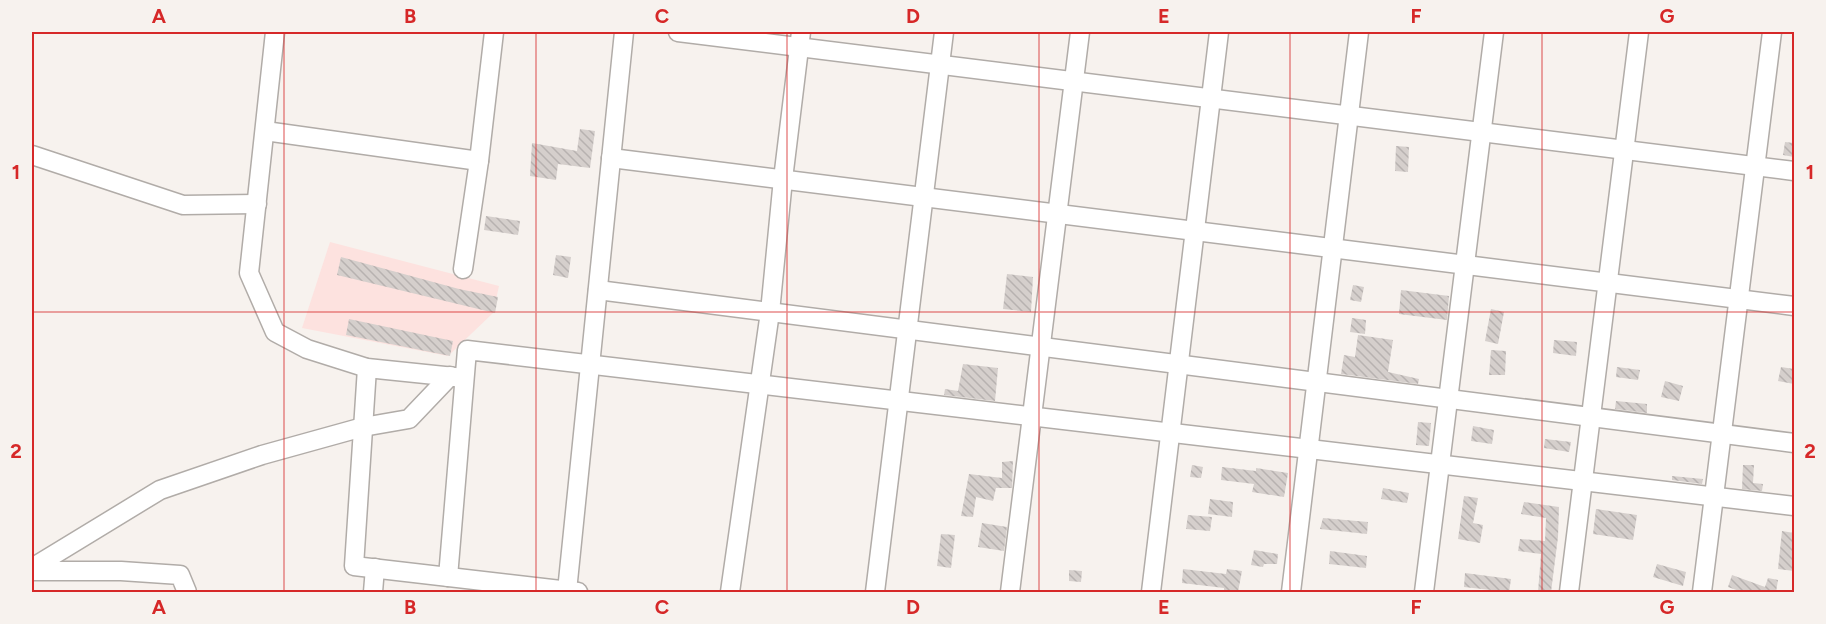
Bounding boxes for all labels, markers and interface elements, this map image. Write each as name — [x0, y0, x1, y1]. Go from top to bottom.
text: A — [152, 4, 167, 28]
text: B — [404, 4, 416, 28]
text: C — [655, 4, 669, 28]
text: D — [906, 4, 920, 28]
text: E — [1158, 4, 1170, 28]
text: F — [1410, 4, 1422, 28]
text: G — [1660, 4, 1675, 28]
text: 1 — [12, 160, 20, 184]
text: 1 — [1806, 160, 1814, 184]
text: 2 — [10, 439, 22, 463]
text: 2 — [1804, 439, 1816, 463]
text: A — [152, 595, 167, 619]
text: B — [404, 595, 416, 619]
text: C — [655, 595, 669, 619]
text: D — [906, 595, 920, 619]
text: E — [1158, 595, 1170, 619]
text: F — [1410, 595, 1422, 619]
text: G — [1660, 595, 1675, 619]

